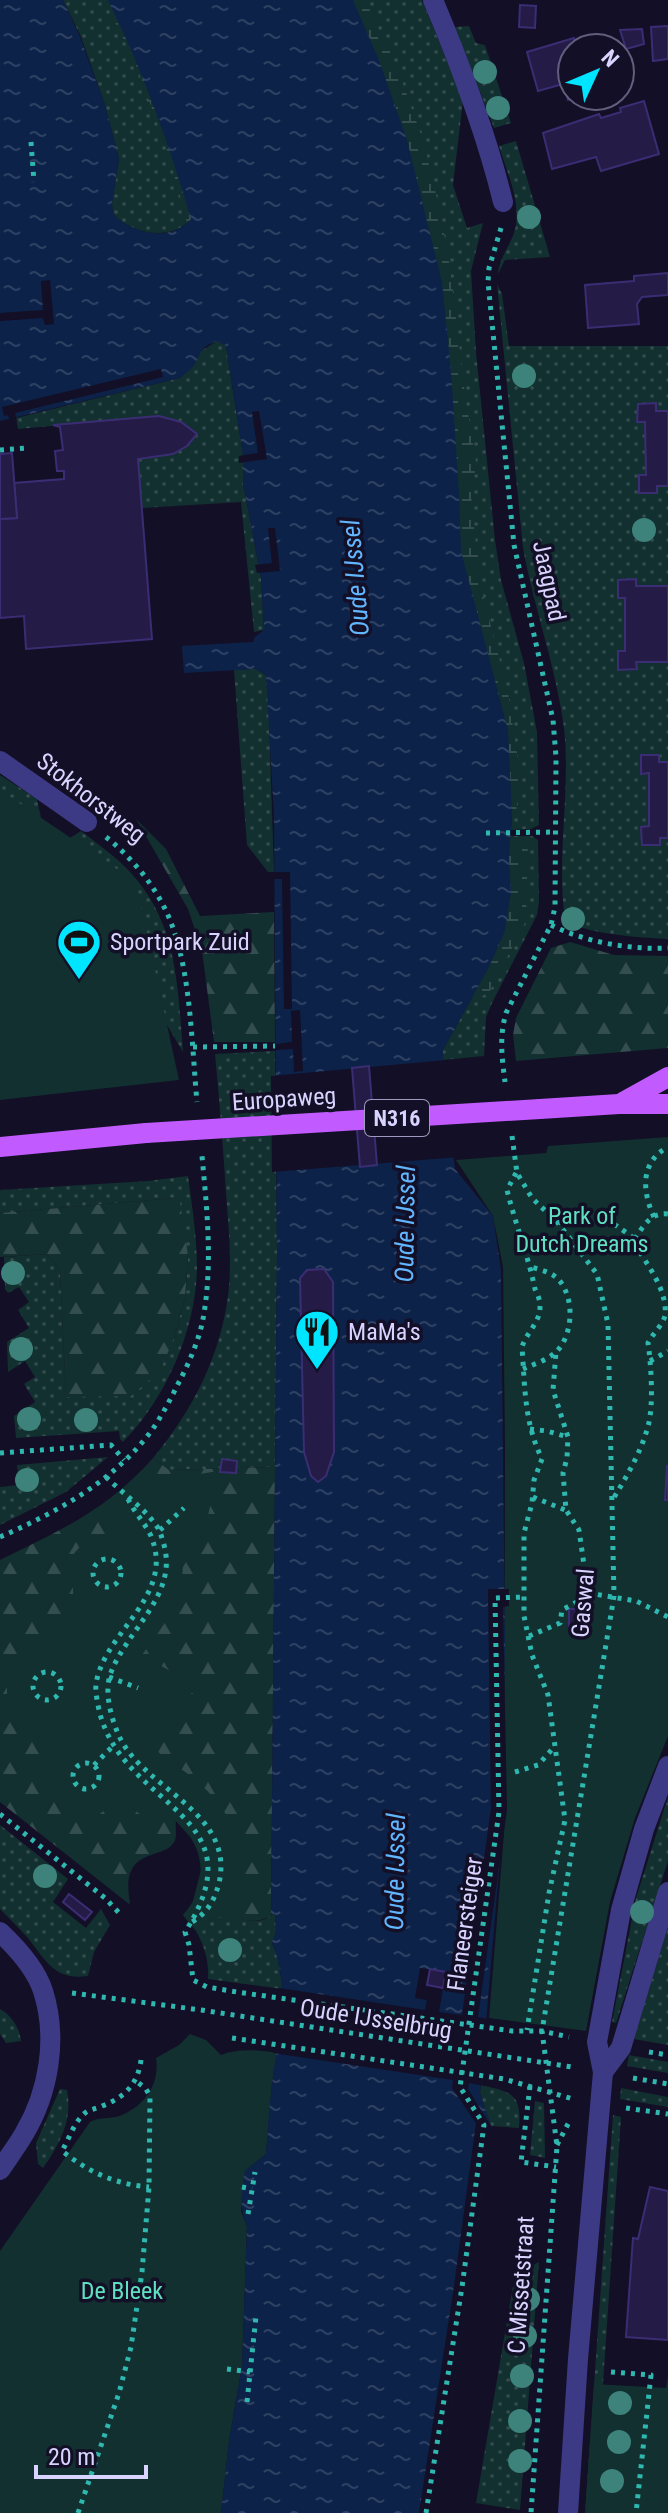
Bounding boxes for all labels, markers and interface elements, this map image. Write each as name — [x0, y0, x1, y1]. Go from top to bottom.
north arrow — [556, 32, 636, 112]
text: N — [596, 45, 624, 72]
water label: Oude IJssel — [335, 517, 375, 637]
street label: Jaagpad — [527, 538, 571, 624]
street label: Stokhorstweg — [31, 747, 151, 849]
sports icon: Sportpark Zuid — [55, 918, 103, 981]
place label: Sportpark Zuid — [110, 928, 250, 956]
street label: Europaweg — [231, 1081, 337, 1117]
road number: N316 — [365, 1100, 429, 1136]
water label: Oude IJssel — [389, 1164, 421, 1283]
park label: Park of Dutch Dreams — [515, 1202, 649, 1258]
restaurant icon: MaMa's — [293, 1308, 341, 1371]
place label: MaMa's — [348, 1318, 421, 1346]
street label: Gaswal — [566, 1567, 600, 1639]
water label: Oude IJssel — [379, 1812, 411, 1931]
street label: Flaneersteiger — [442, 1855, 488, 1993]
street label: Oude IJsselbrug — [298, 1993, 454, 2045]
street label: C Missetstraat — [502, 2215, 540, 2355]
park label: De Bleek — [81, 2277, 163, 2305]
scale bar — [36, 2429, 146, 2479]
text: 20 m — [48, 2443, 95, 2471]

